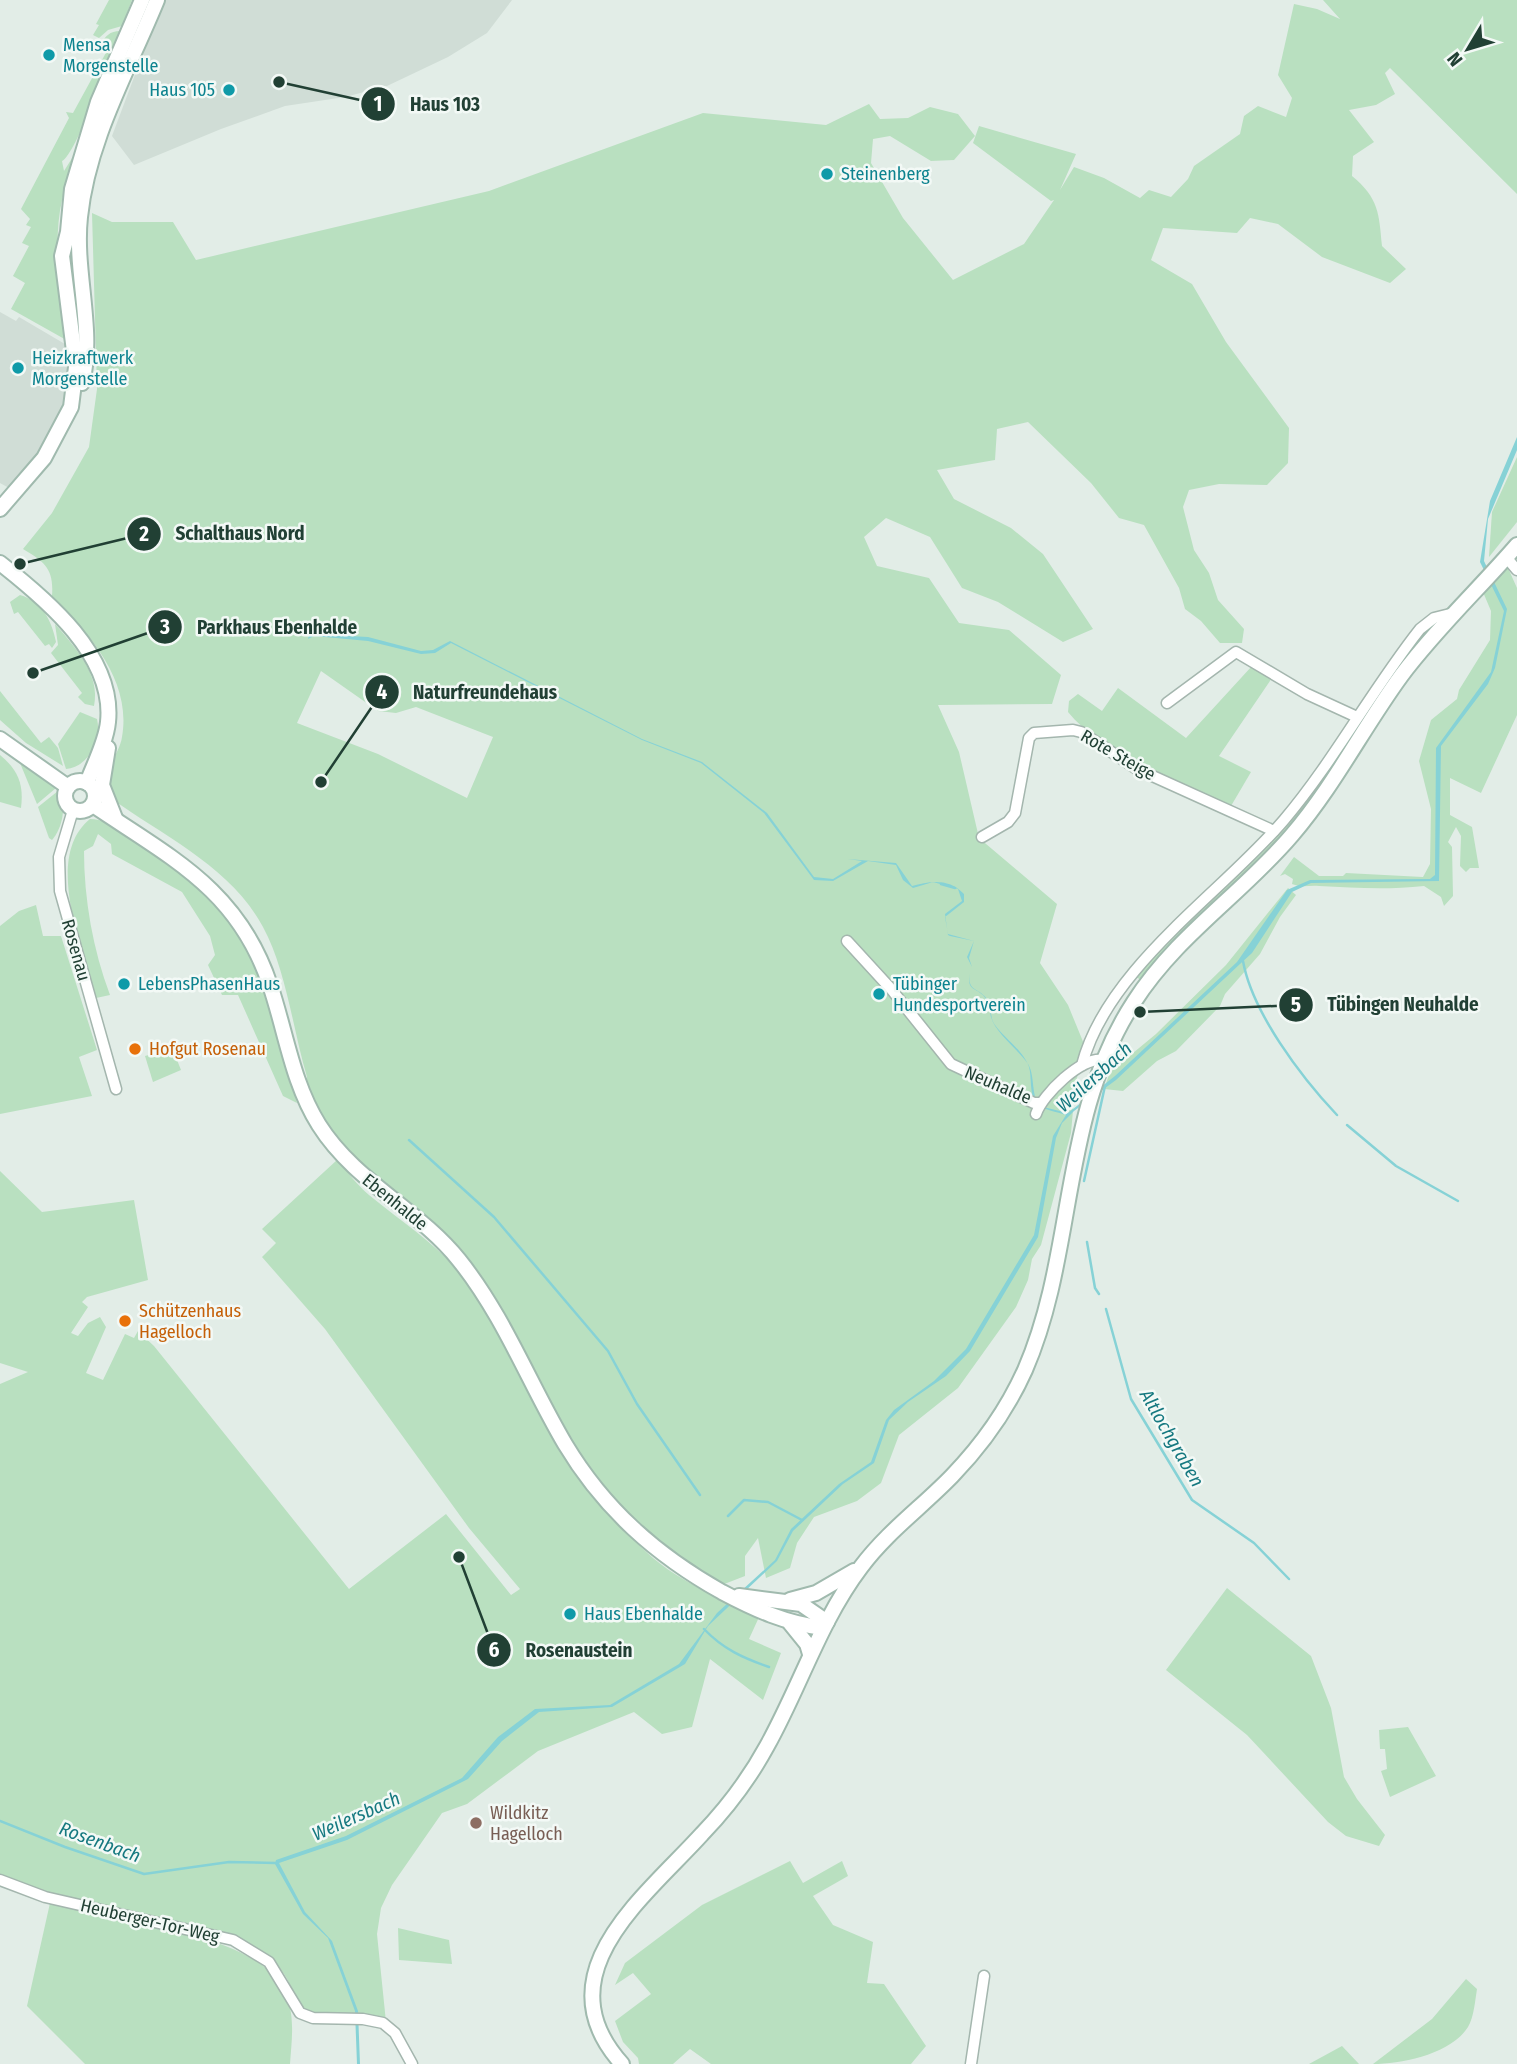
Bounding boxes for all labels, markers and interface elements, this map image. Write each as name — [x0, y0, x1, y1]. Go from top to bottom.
north arrow — [1433, 14, 1503, 84]
place label: Mensa Morgenstelle — [63, 34, 158, 77]
marker: Mensa Morgenstelle — [41, 47, 57, 63]
text: N — [1442, 48, 1468, 71]
place label: Haus 105 — [149, 79, 215, 101]
marker: Haus 105 — [221, 82, 237, 98]
callout: Haus 103 — [361, 84, 494, 124]
text: 1 — [374, 91, 382, 117]
text: Haus 103 — [410, 93, 480, 116]
place label: Steinenberg — [841, 163, 930, 185]
marker: Steinenberg — [819, 166, 835, 182]
place label: Heizkraftwerk Morgenstelle — [32, 347, 134, 390]
marker: Heizkraftwerk Morgenstelle — [10, 360, 26, 376]
callout: Schalthaus Nord — [127, 514, 319, 554]
text: 2 — [138, 521, 149, 547]
text: Schalthaus Nord — [175, 522, 305, 545]
callout: Parkhaus Ebenhalde — [148, 607, 371, 647]
text: 3 — [159, 614, 170, 640]
text: Parkhaus Ebenhalde — [197, 616, 357, 639]
callout: Naturfreundehaus — [364, 672, 571, 712]
text: 4 — [377, 679, 388, 705]
text: Naturfreundehaus — [413, 681, 558, 704]
street label: Rote Steige — [1077, 725, 1159, 785]
street label: Rosenau — [57, 917, 95, 983]
place label: LebensPhasenHaus — [138, 973, 281, 995]
place label: Tübinger Hundesportverein — [893, 973, 1026, 1016]
marker: LebensPhasenHaus — [116, 976, 132, 992]
callout: Tübingen Neuhalde — [1278, 985, 1492, 1025]
marker: Tübinger Hundesportverein — [871, 986, 887, 1002]
text: 5 — [1291, 992, 1301, 1018]
text: Tübingen Neuhalde — [1327, 993, 1479, 1016]
water label: Weilersbach — [1051, 1037, 1137, 1117]
place label: Hofgut Rosenau — [149, 1038, 266, 1060]
marker: Hofgut Rosenau — [127, 1041, 143, 1057]
street label: Neuhalde — [961, 1061, 1035, 1109]
street label: Ebenhalde — [358, 1169, 432, 1235]
place label: Schützenhaus Hagelloch — [139, 1300, 241, 1343]
marker: Schützenhaus Hagelloch — [117, 1313, 133, 1329]
water label: Altlochgraben — [1134, 1384, 1209, 1491]
place label: Haus Ebenhalde — [584, 1603, 703, 1625]
marker: Haus Ebenhalde — [562, 1606, 578, 1622]
callout: Rosenaustein — [476, 1630, 646, 1670]
text: 6 — [489, 1637, 500, 1663]
text: Rosenaustein — [526, 1639, 633, 1662]
water label: Weilersbach — [308, 1786, 404, 1846]
place label: Wildkitz Hagelloch — [490, 1802, 563, 1845]
marker: Wildkitz Hagelloch — [468, 1815, 484, 1831]
water label: Rosenbach — [56, 1817, 144, 1867]
street label: Heuberger-Tor-Weg — [78, 1894, 222, 1948]

